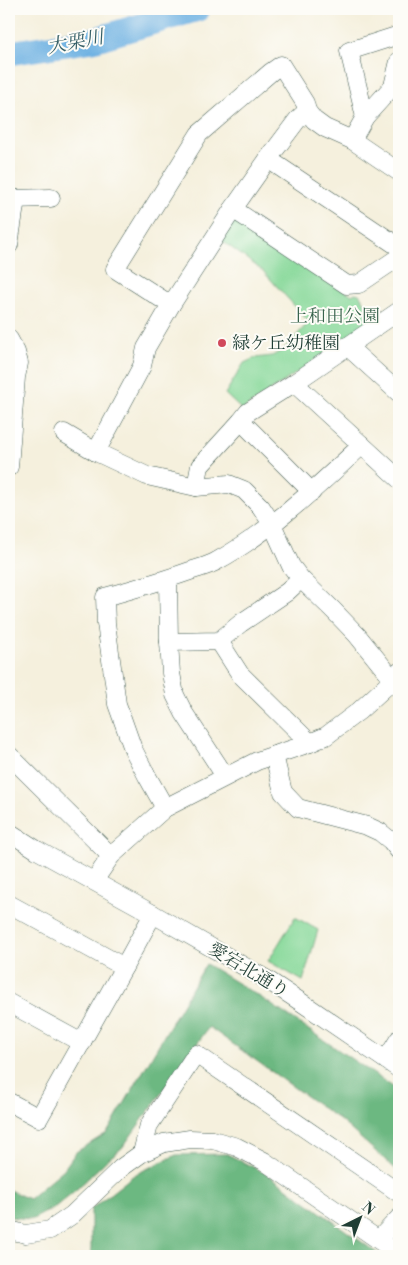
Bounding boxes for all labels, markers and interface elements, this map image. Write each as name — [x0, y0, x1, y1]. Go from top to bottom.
water label: 大栗川 — [45, 24, 107, 59]
park label: 上和田公園 — [290, 305, 380, 328]
place label: 緑ケ丘幼稚園 — [232, 332, 340, 355]
marker: 緑ケ丘幼稚園 — [216, 337, 228, 349]
street label: 愛宕北通り — [204, 937, 293, 1003]
north arrow — [336, 1192, 386, 1242]
text: N — [358, 1199, 378, 1219]

